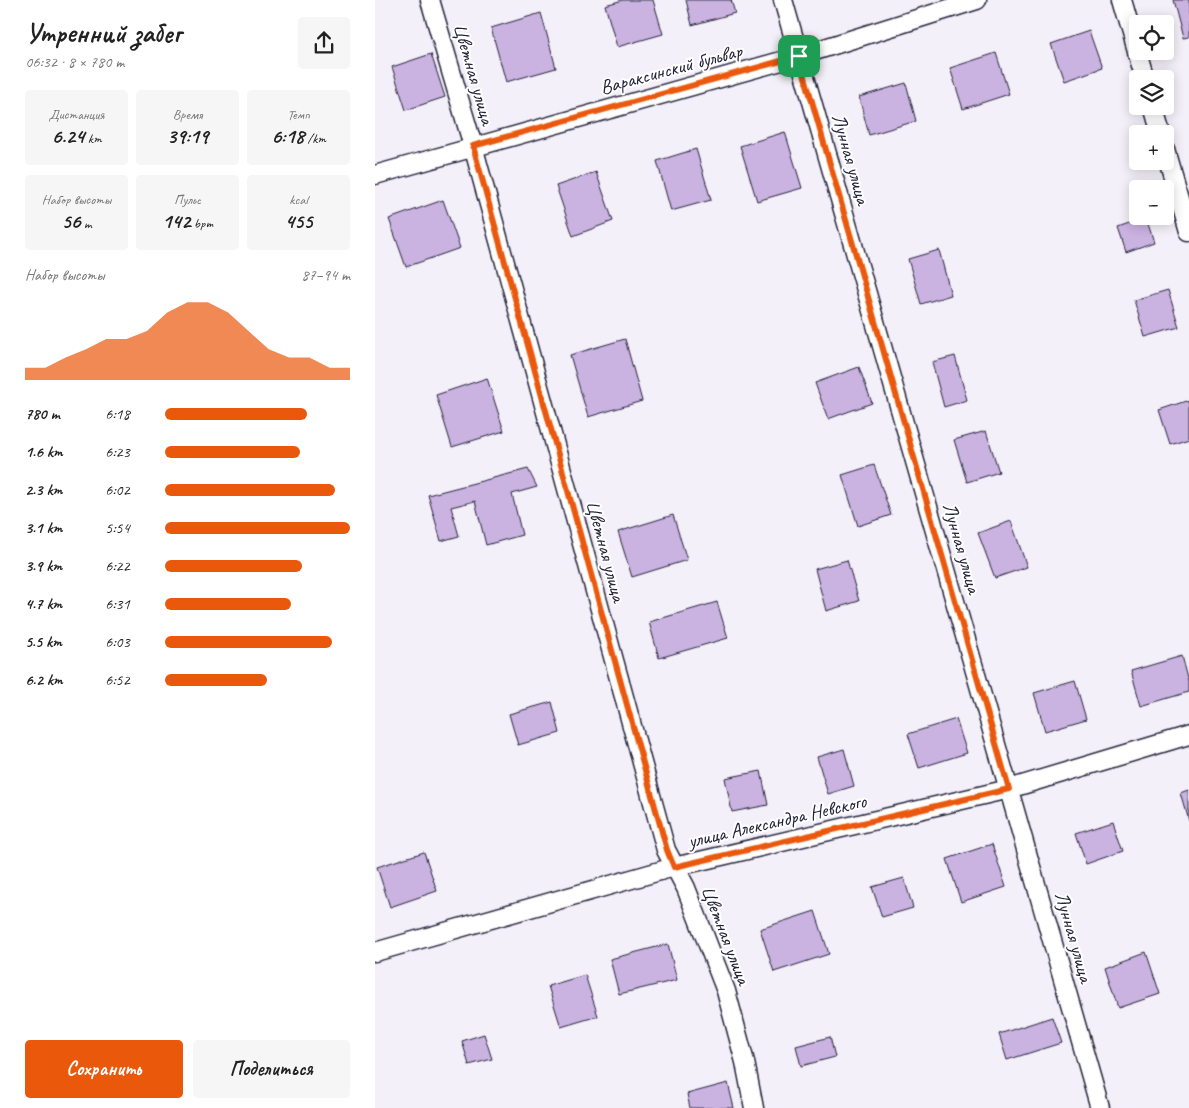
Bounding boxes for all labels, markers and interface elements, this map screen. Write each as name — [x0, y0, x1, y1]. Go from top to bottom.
text: Утренний забег — [25, 15, 181, 50]
map controls — [1129, 15, 1174, 225]
button: locate — [1129, 15, 1174, 60]
button: share — [298, 17, 350, 69]
street label: Цветная улица — [448, 21, 501, 129]
pin — [778, 35, 820, 77]
street label: Вараксинский бульвар — [597, 38, 746, 100]
icon: arrive — [785, 42, 813, 70]
text: 06:32 · 8 × 780 m — [25, 52, 124, 72]
button: layers — [1129, 70, 1174, 115]
text: Дистанция — [49, 106, 104, 123]
text: Время — [173, 106, 202, 123]
text: Темп — [287, 106, 310, 123]
street label: Лунная улица — [826, 111, 876, 209]
text: 6.24 — [51, 123, 84, 149]
text: 39:19 — [167, 123, 208, 149]
text: 6:18 — [271, 123, 304, 149]
button: + — [1129, 125, 1174, 170]
text: km — [84, 130, 102, 147]
text: /km — [304, 130, 326, 147]
button: − — [1129, 180, 1174, 225]
text: Набор высоты — [42, 191, 111, 208]
text: Пульс — [174, 191, 201, 208]
text: kcal — [289, 191, 308, 208]
text: 56 — [61, 208, 80, 234]
text: 142 — [162, 208, 190, 234]
text: 455 — [285, 208, 312, 234]
text: m — [80, 215, 92, 232]
text: bpm — [190, 215, 213, 232]
text: Набор высоты — [25, 265, 104, 285]
text: 87–94 m — [301, 265, 350, 285]
text: 780 m — [25, 404, 60, 424]
text: 6:18 — [105, 404, 130, 424]
text: 1.6 km — [25, 442, 63, 462]
text: 6:23 — [105, 442, 130, 462]
text: 2.3 km — [25, 480, 62, 500]
text: 6:02 — [105, 480, 130, 500]
street label: Цветная улица — [580, 498, 632, 606]
street label: Лунная улица — [937, 500, 987, 598]
text: 3.1 km — [25, 518, 62, 538]
text: 5:54 — [105, 518, 130, 538]
text: 3.9 km — [25, 556, 62, 576]
text: 6:22 — [105, 556, 130, 576]
text: 4.7 km — [25, 594, 62, 614]
text: 6:31 — [105, 594, 130, 614]
text: 5.5 km — [25, 632, 62, 652]
text: 6:03 — [105, 632, 130, 652]
text: 6.2 km — [25, 670, 63, 690]
text: 6:52 — [105, 670, 130, 690]
street label: улица Александра Невского — [684, 788, 870, 854]
street label: Цветная улица — [696, 882, 757, 990]
street label: Лунная улица — [1049, 889, 1099, 987]
button: Сохранить — [25, 1040, 183, 1098]
button: Поделиться — [193, 1040, 350, 1098]

